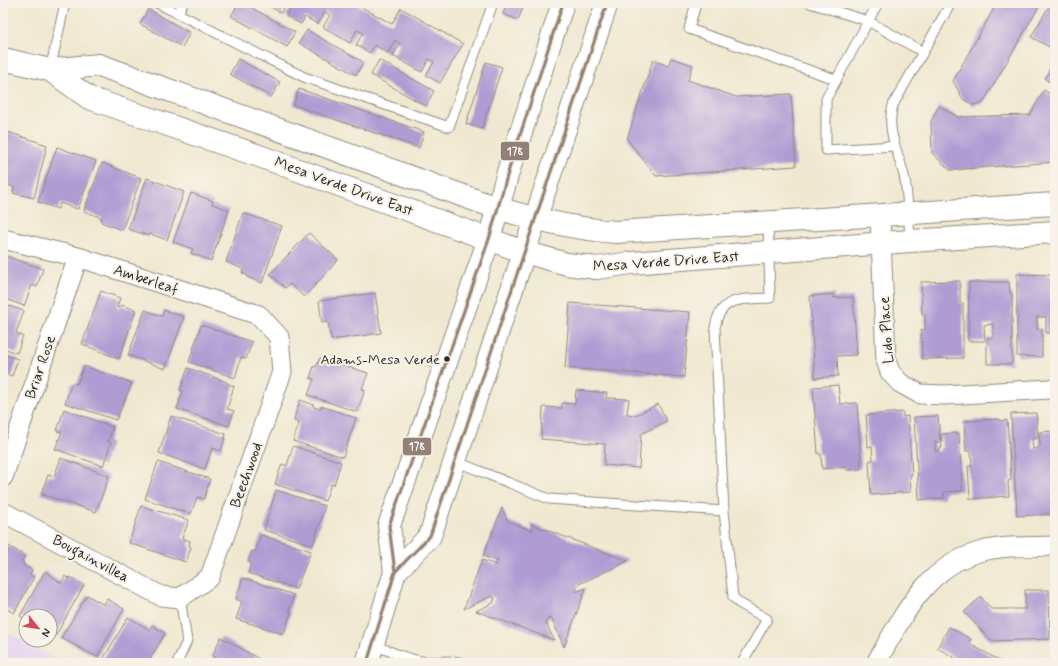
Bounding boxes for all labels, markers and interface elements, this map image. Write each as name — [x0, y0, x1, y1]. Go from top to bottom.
line badge: 178 — [500, 141, 530, 161]
text: 178 — [507, 145, 523, 159]
street label: Mesa Verde Drive East — [271, 153, 416, 222]
street label: Mesa Verde Drive East — [592, 247, 740, 277]
street label: Amberleaf — [111, 260, 181, 300]
street label: Lido Place — [875, 296, 899, 364]
street label: Briar Rose — [21, 333, 61, 402]
place label: Adams-Mesa Verde — [320, 351, 440, 369]
marker: Adams-Mesa Verde — [442, 354, 452, 364]
line badge: 178 — [402, 437, 432, 456]
street label: Beechwood — [226, 440, 268, 511]
text: 178 — [409, 440, 425, 454]
street label: Bougainvillea — [48, 530, 133, 588]
north arrow — [18, 608, 58, 648]
text: N — [38, 626, 54, 639]

